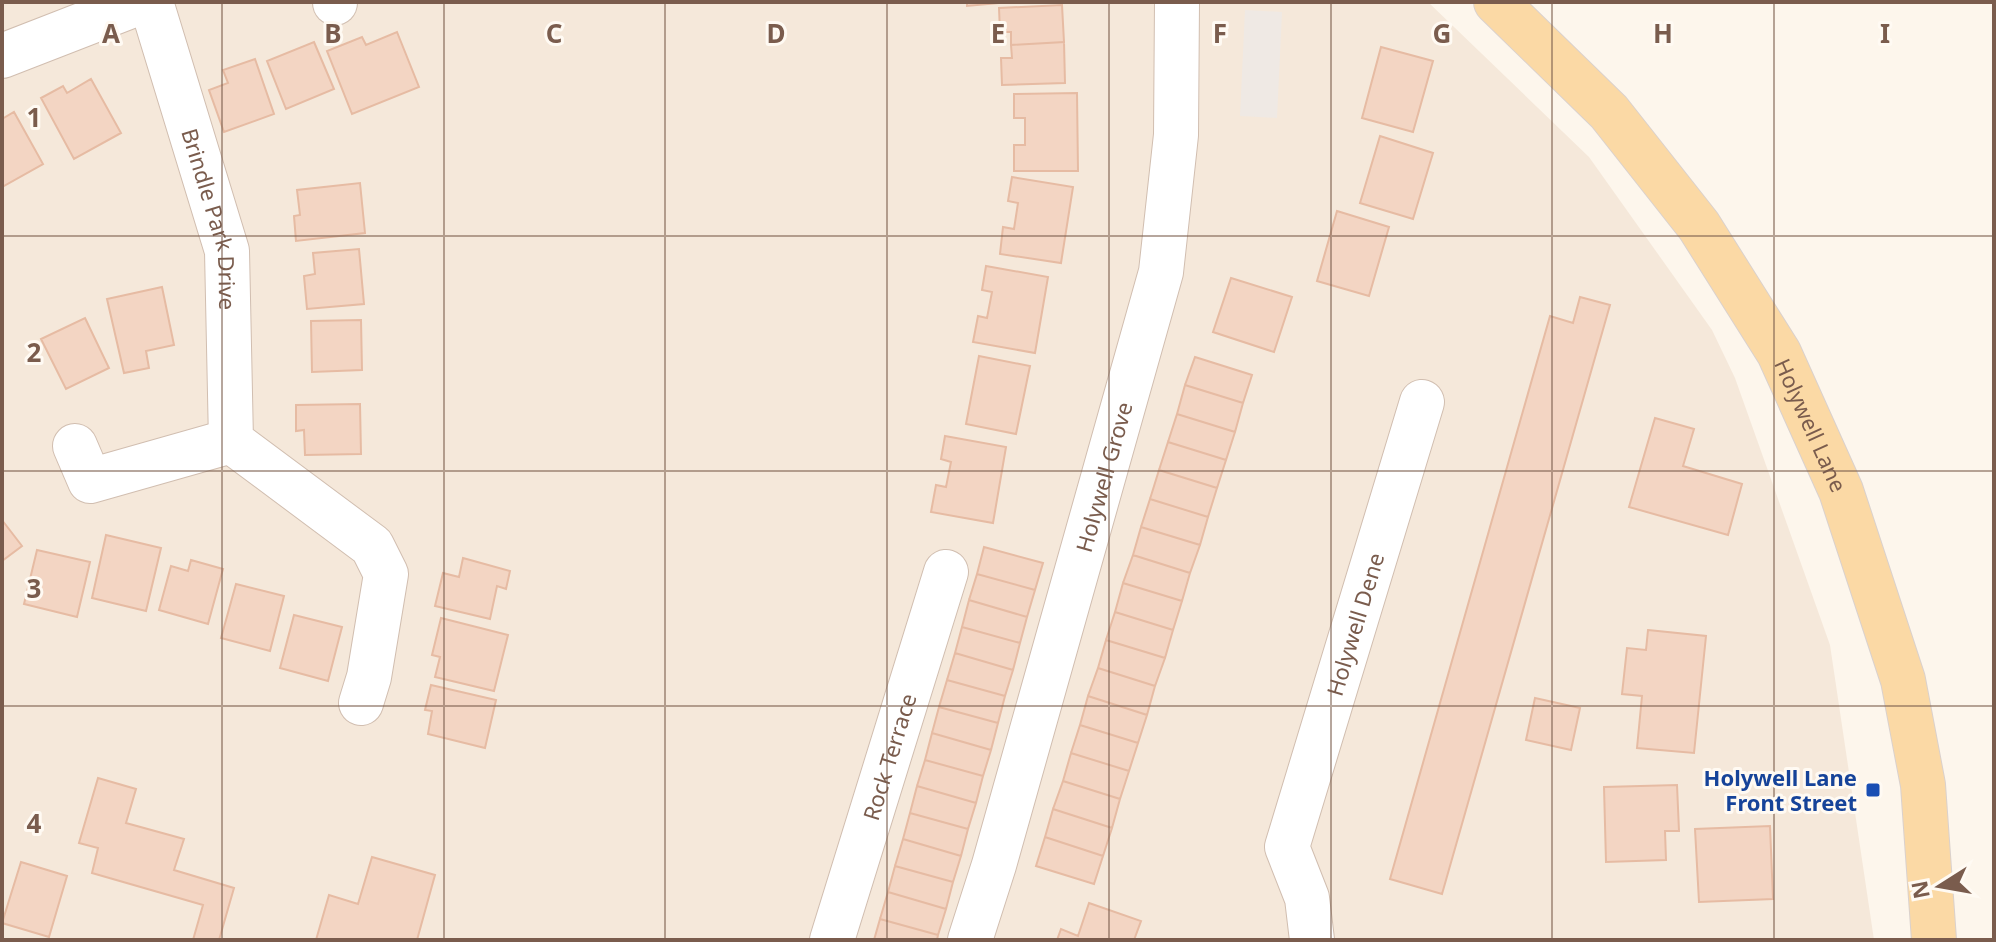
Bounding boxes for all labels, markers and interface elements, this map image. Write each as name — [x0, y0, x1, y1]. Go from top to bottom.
text: A — [102, 15, 120, 51]
text: B — [324, 15, 342, 51]
text: C — [546, 15, 562, 51]
text: D — [766, 15, 786, 51]
text: E — [991, 15, 1005, 51]
text: F — [1213, 15, 1227, 51]
text: G — [1433, 15, 1451, 51]
text: H — [1653, 15, 1673, 51]
text: I — [1880, 15, 1890, 51]
text: 1 — [27, 99, 41, 135]
street label: Brindle Park Drive — [175, 124, 243, 310]
text: 2 — [27, 334, 42, 370]
street label: Holywell Lane — [1768, 354, 1854, 497]
street label: Holywell Grove — [1068, 398, 1139, 555]
street label: Holywell Dene — [1319, 549, 1390, 699]
text: 3 — [27, 570, 41, 606]
street label: Rock Terrace — [855, 689, 923, 824]
place label: Holywell Lane Front Street — [1704, 762, 1857, 817]
marker: Holywell Lane Front Street — [1864, 781, 1882, 799]
text: 4 — [27, 805, 42, 841]
north arrow — [1900, 846, 1980, 926]
text: N — [1903, 878, 1936, 902]

